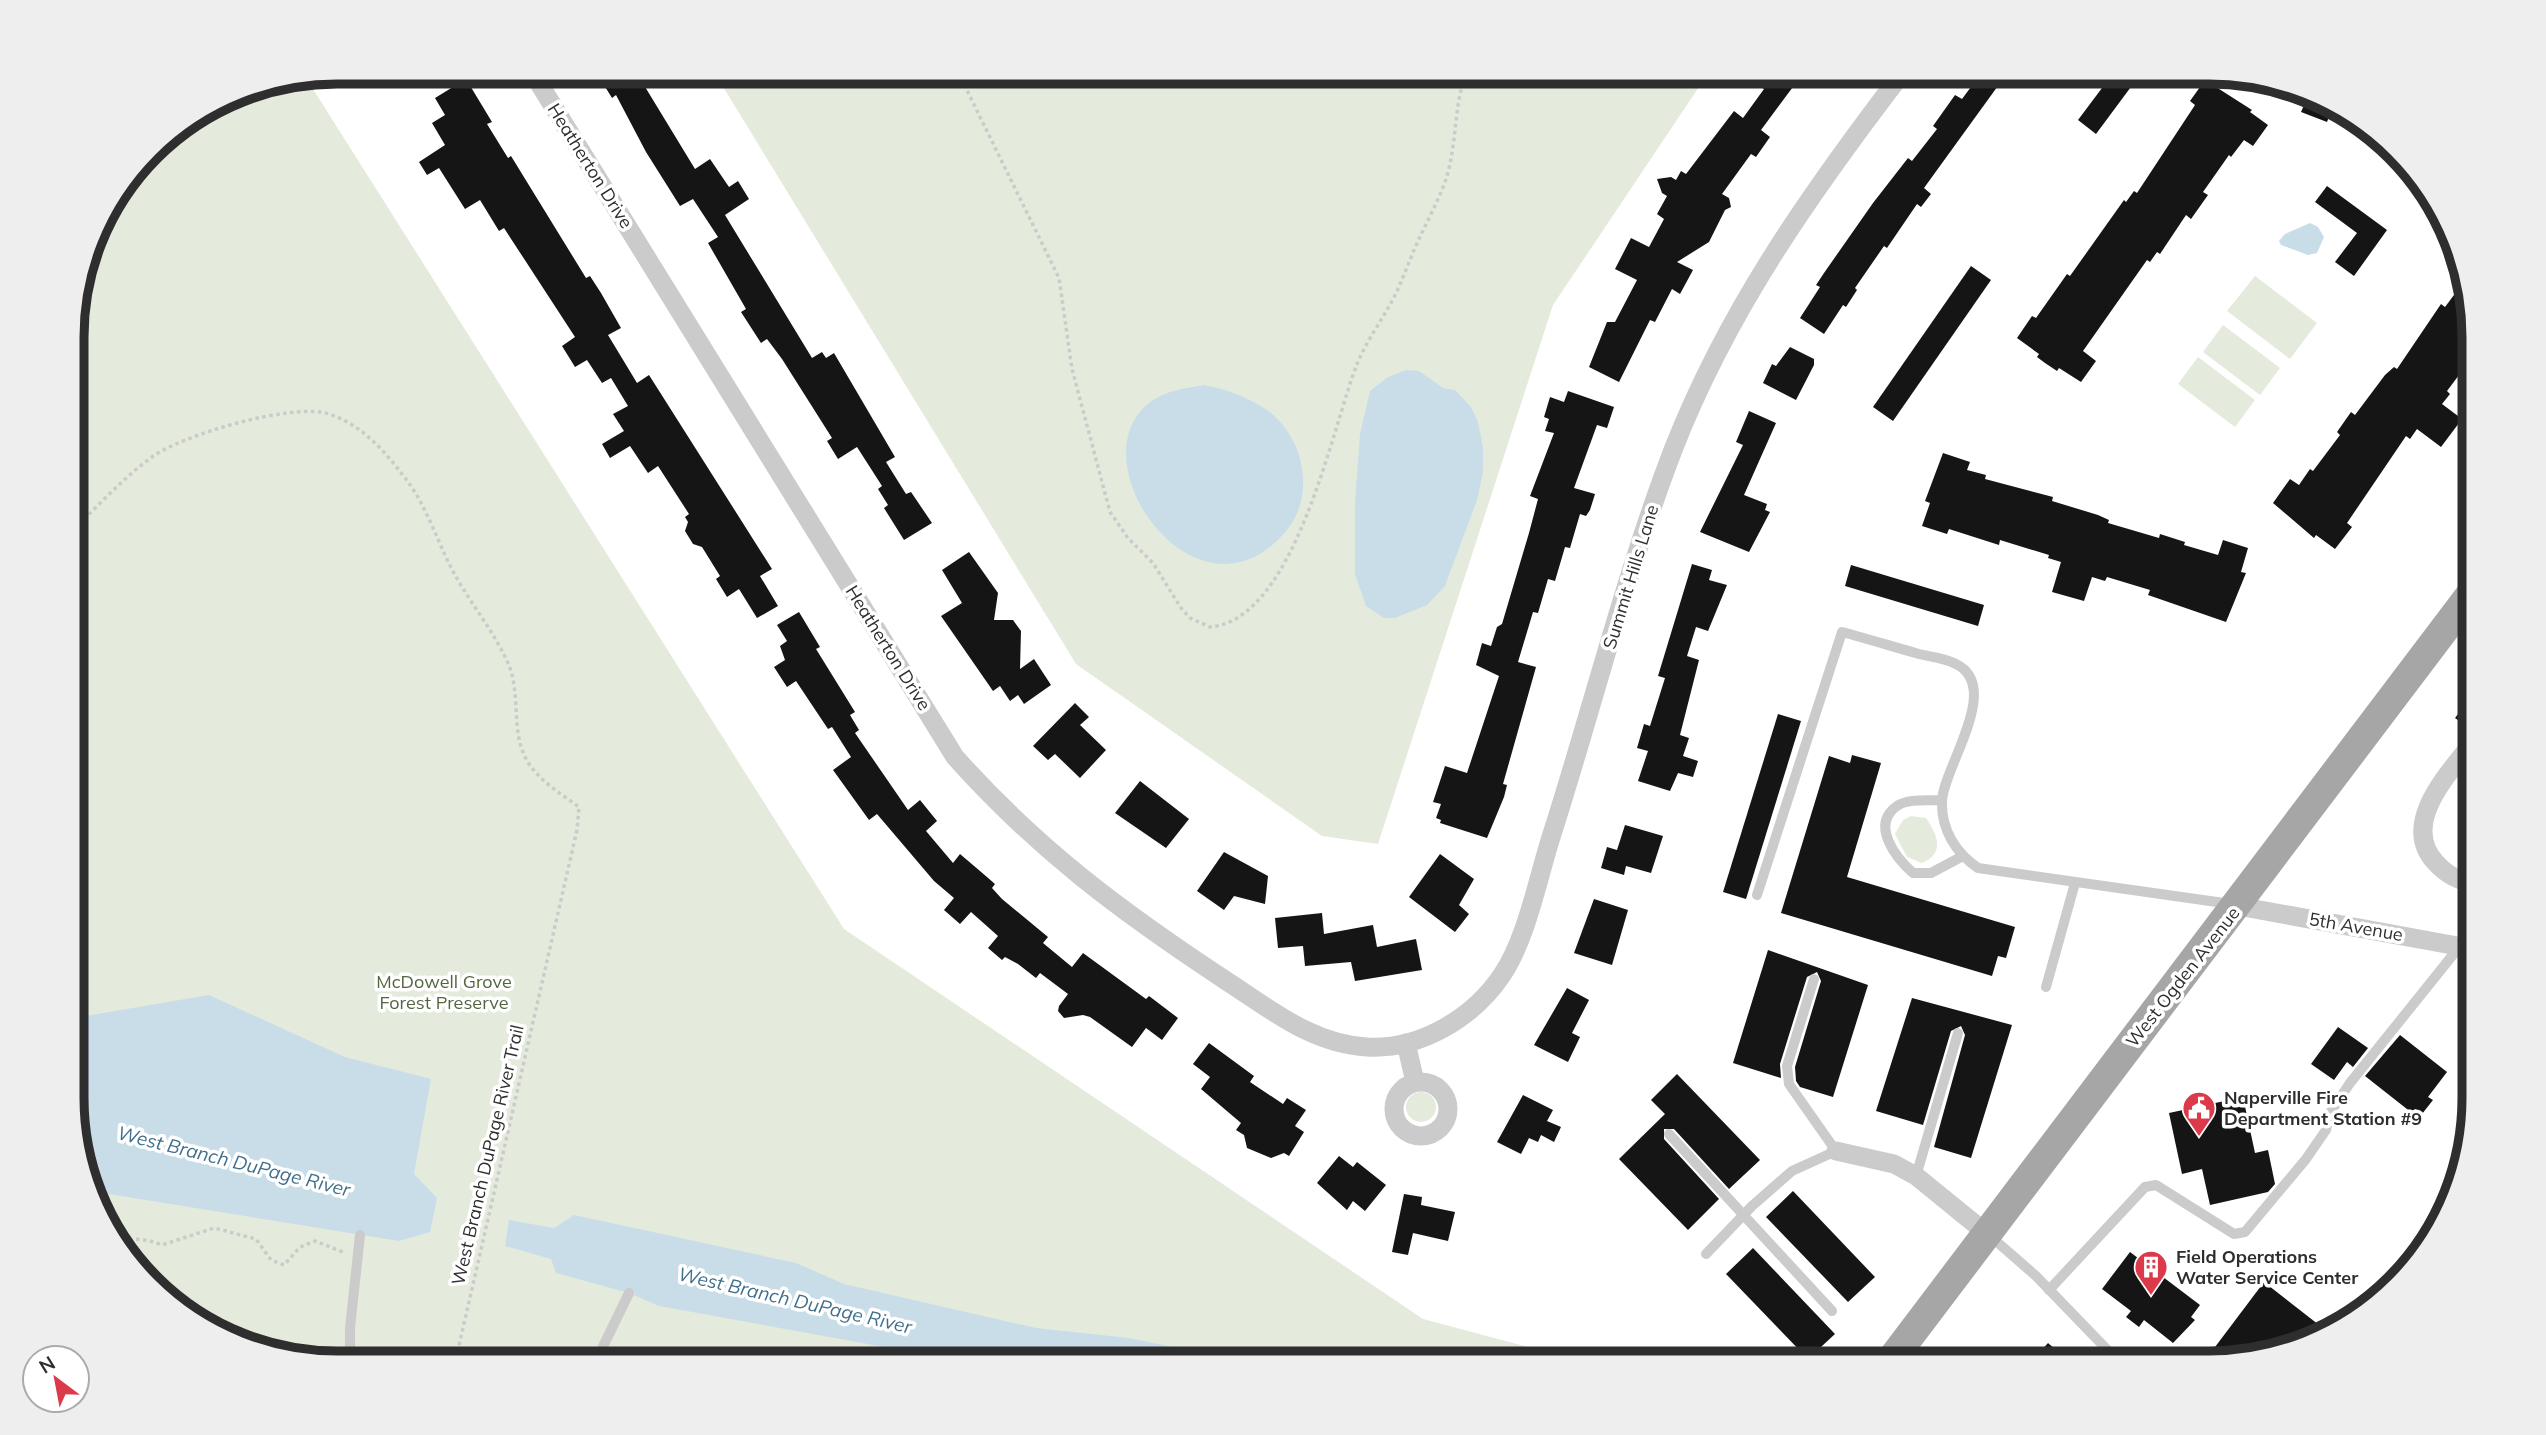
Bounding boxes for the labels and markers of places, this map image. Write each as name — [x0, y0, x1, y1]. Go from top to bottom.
place label: Naperville Fire Department Station #9 — [2224, 1086, 2422, 1130]
public building icon: Naperville Fire Department Station #9 — [2180, 1089, 2218, 1138]
place label: Field Operations Water Service Center — [2176, 1245, 2359, 1289]
building icon: Field Operations Water Service Center — [2132, 1248, 2170, 1297]

